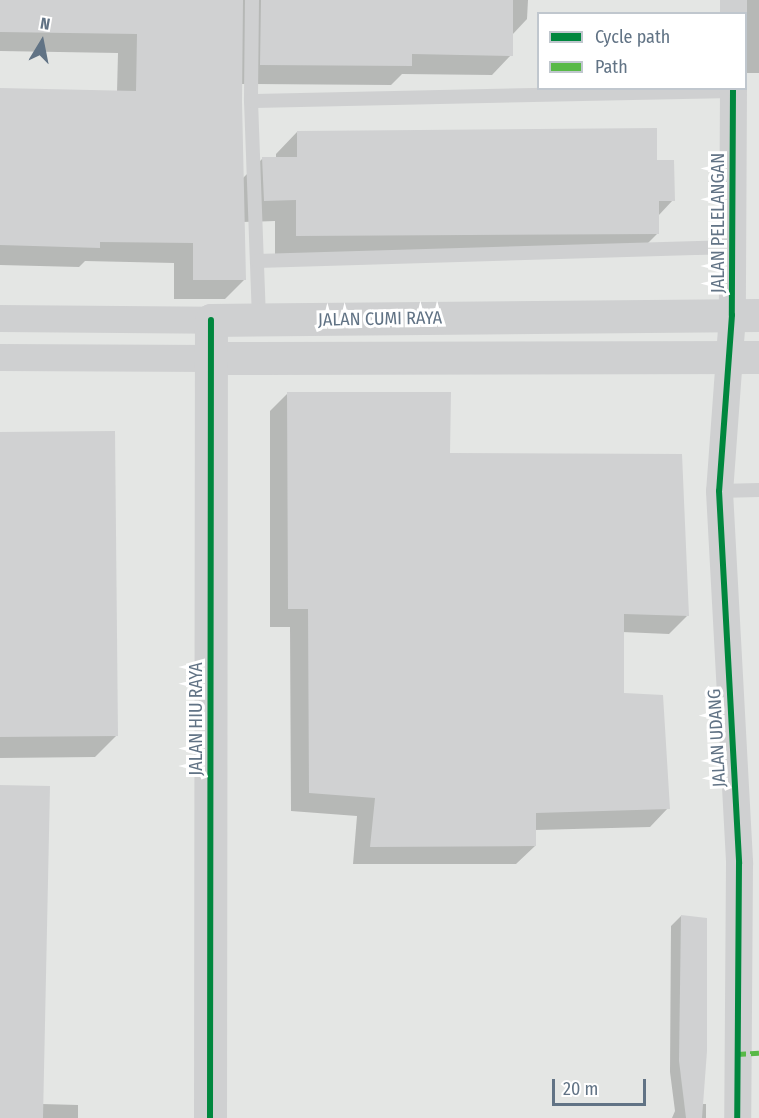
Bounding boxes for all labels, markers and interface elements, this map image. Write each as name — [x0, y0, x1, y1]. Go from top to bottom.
north arrow — [12, 12, 72, 72]
legend — [537, 12, 747, 90]
text: N — [39, 14, 52, 34]
text: Cycle path — [595, 26, 670, 48]
text: Path — [595, 56, 628, 78]
street label: JALAN PELELANGAN — [707, 153, 729, 293]
street label: JALAN CUMI RAYA — [318, 307, 442, 331]
street label: JALAN HIU RAYA — [185, 662, 207, 776]
street label: JALAN UDANG — [704, 688, 730, 788]
scale bar — [555, 1067, 650, 1105]
text: 20 m — [563, 1078, 598, 1100]

